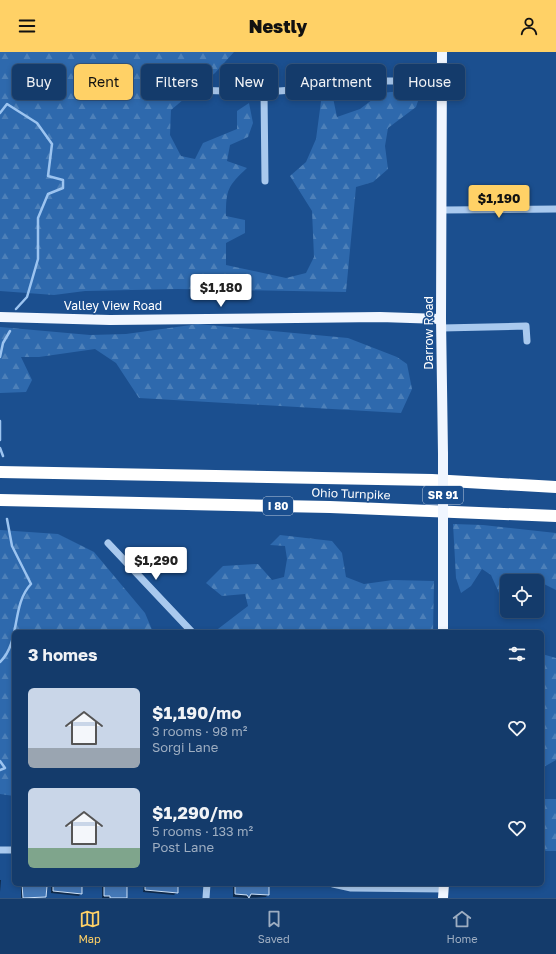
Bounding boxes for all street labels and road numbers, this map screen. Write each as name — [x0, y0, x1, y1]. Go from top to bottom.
street label: Darrow Road — [421, 296, 436, 370]
street label: Valley View Road — [64, 298, 162, 313]
street label: Ohio Turnpike — [311, 485, 391, 502]
road number: SR 91 — [423, 486, 463, 504]
road number: I 80 — [263, 497, 293, 515]

